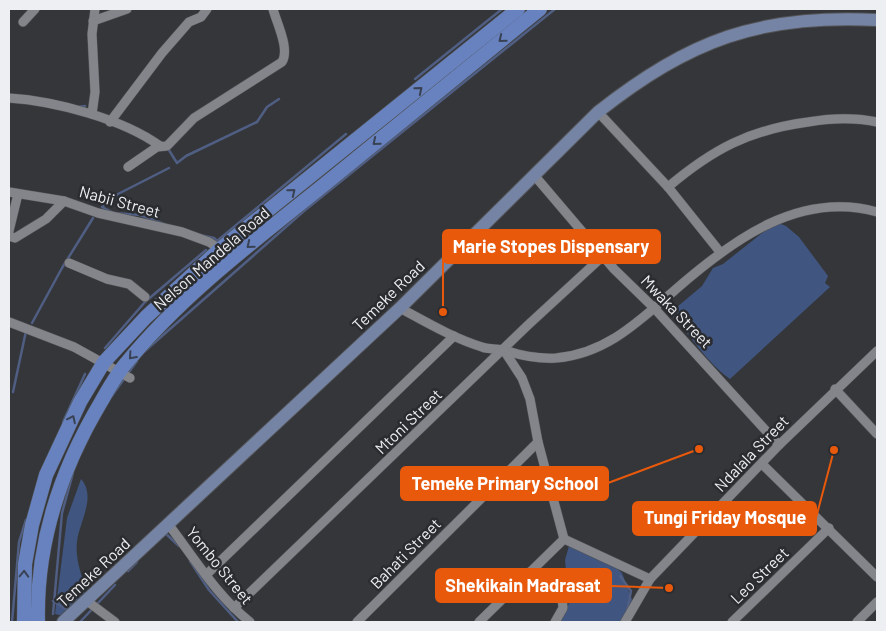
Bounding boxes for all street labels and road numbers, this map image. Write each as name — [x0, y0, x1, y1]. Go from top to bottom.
street label: Nabii Street — [78, 181, 162, 221]
street label: Nelson Mandela Road — [149, 203, 273, 313]
street label: Temeke Road — [348, 256, 428, 334]
street label: Mwaka Street — [638, 271, 716, 351]
street label: Mtoni Street — [371, 385, 445, 457]
street label: Ndalala Street — [710, 411, 792, 495]
street label: Bahati Street — [366, 514, 444, 592]
street label: Yombo Street — [183, 522, 257, 608]
street label: Temeke Road — [53, 533, 133, 611]
street label: Leo Street — [726, 543, 792, 607]

